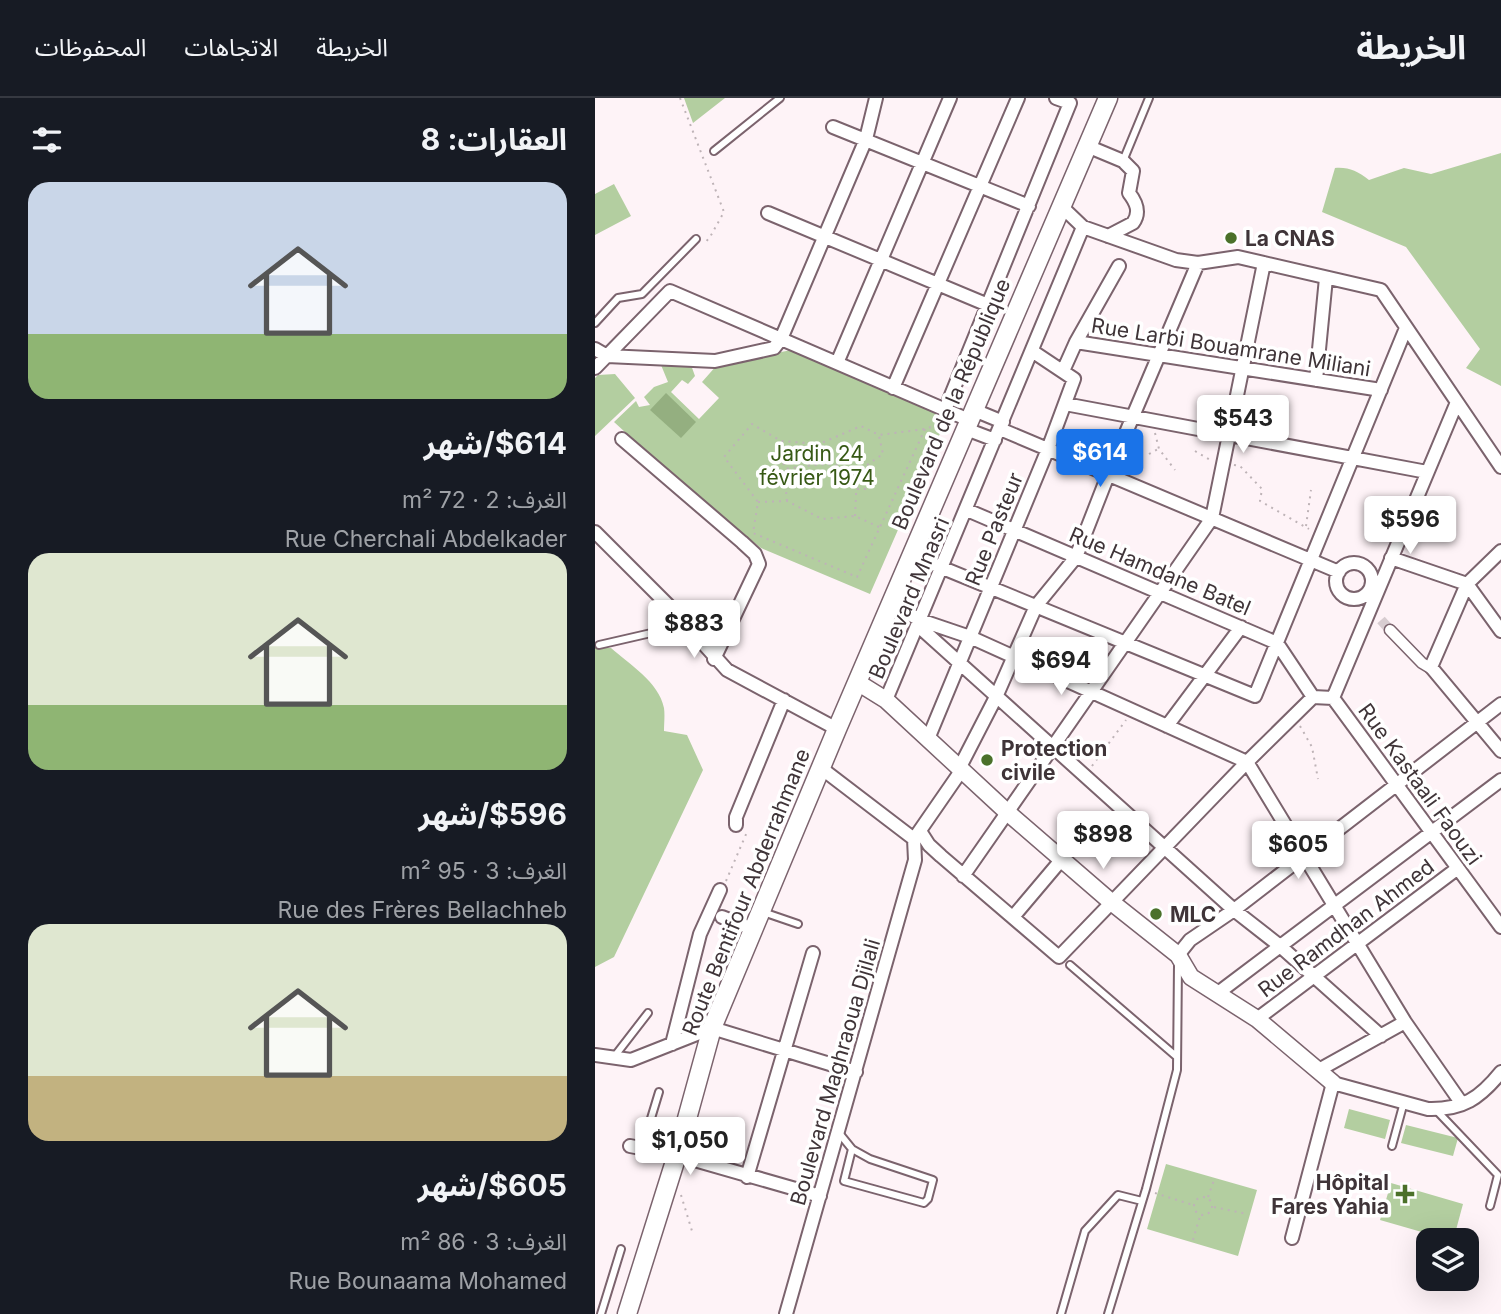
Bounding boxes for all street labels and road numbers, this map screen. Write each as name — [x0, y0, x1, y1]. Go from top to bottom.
street label: Boulevard de la République — [887, 275, 1015, 533]
street label: Rue Larbi Bouamrane Miliani — [1090, 313, 1372, 381]
street label: Rue Pasteur — [960, 469, 1028, 589]
street label: Boulevard Mnasri — [864, 513, 954, 683]
street label: Rue Hamdane Batel — [1066, 521, 1254, 621]
street label: Rue Kastaali Faouzi — [1353, 699, 1487, 869]
street label: Route Bentifour Abderrahmane — [677, 745, 815, 1039]
street label: Rue Ramdhan Ahmed — [1253, 854, 1439, 1002]
street label: Boulevard Maghraoua Djilali — [785, 936, 885, 1208]

